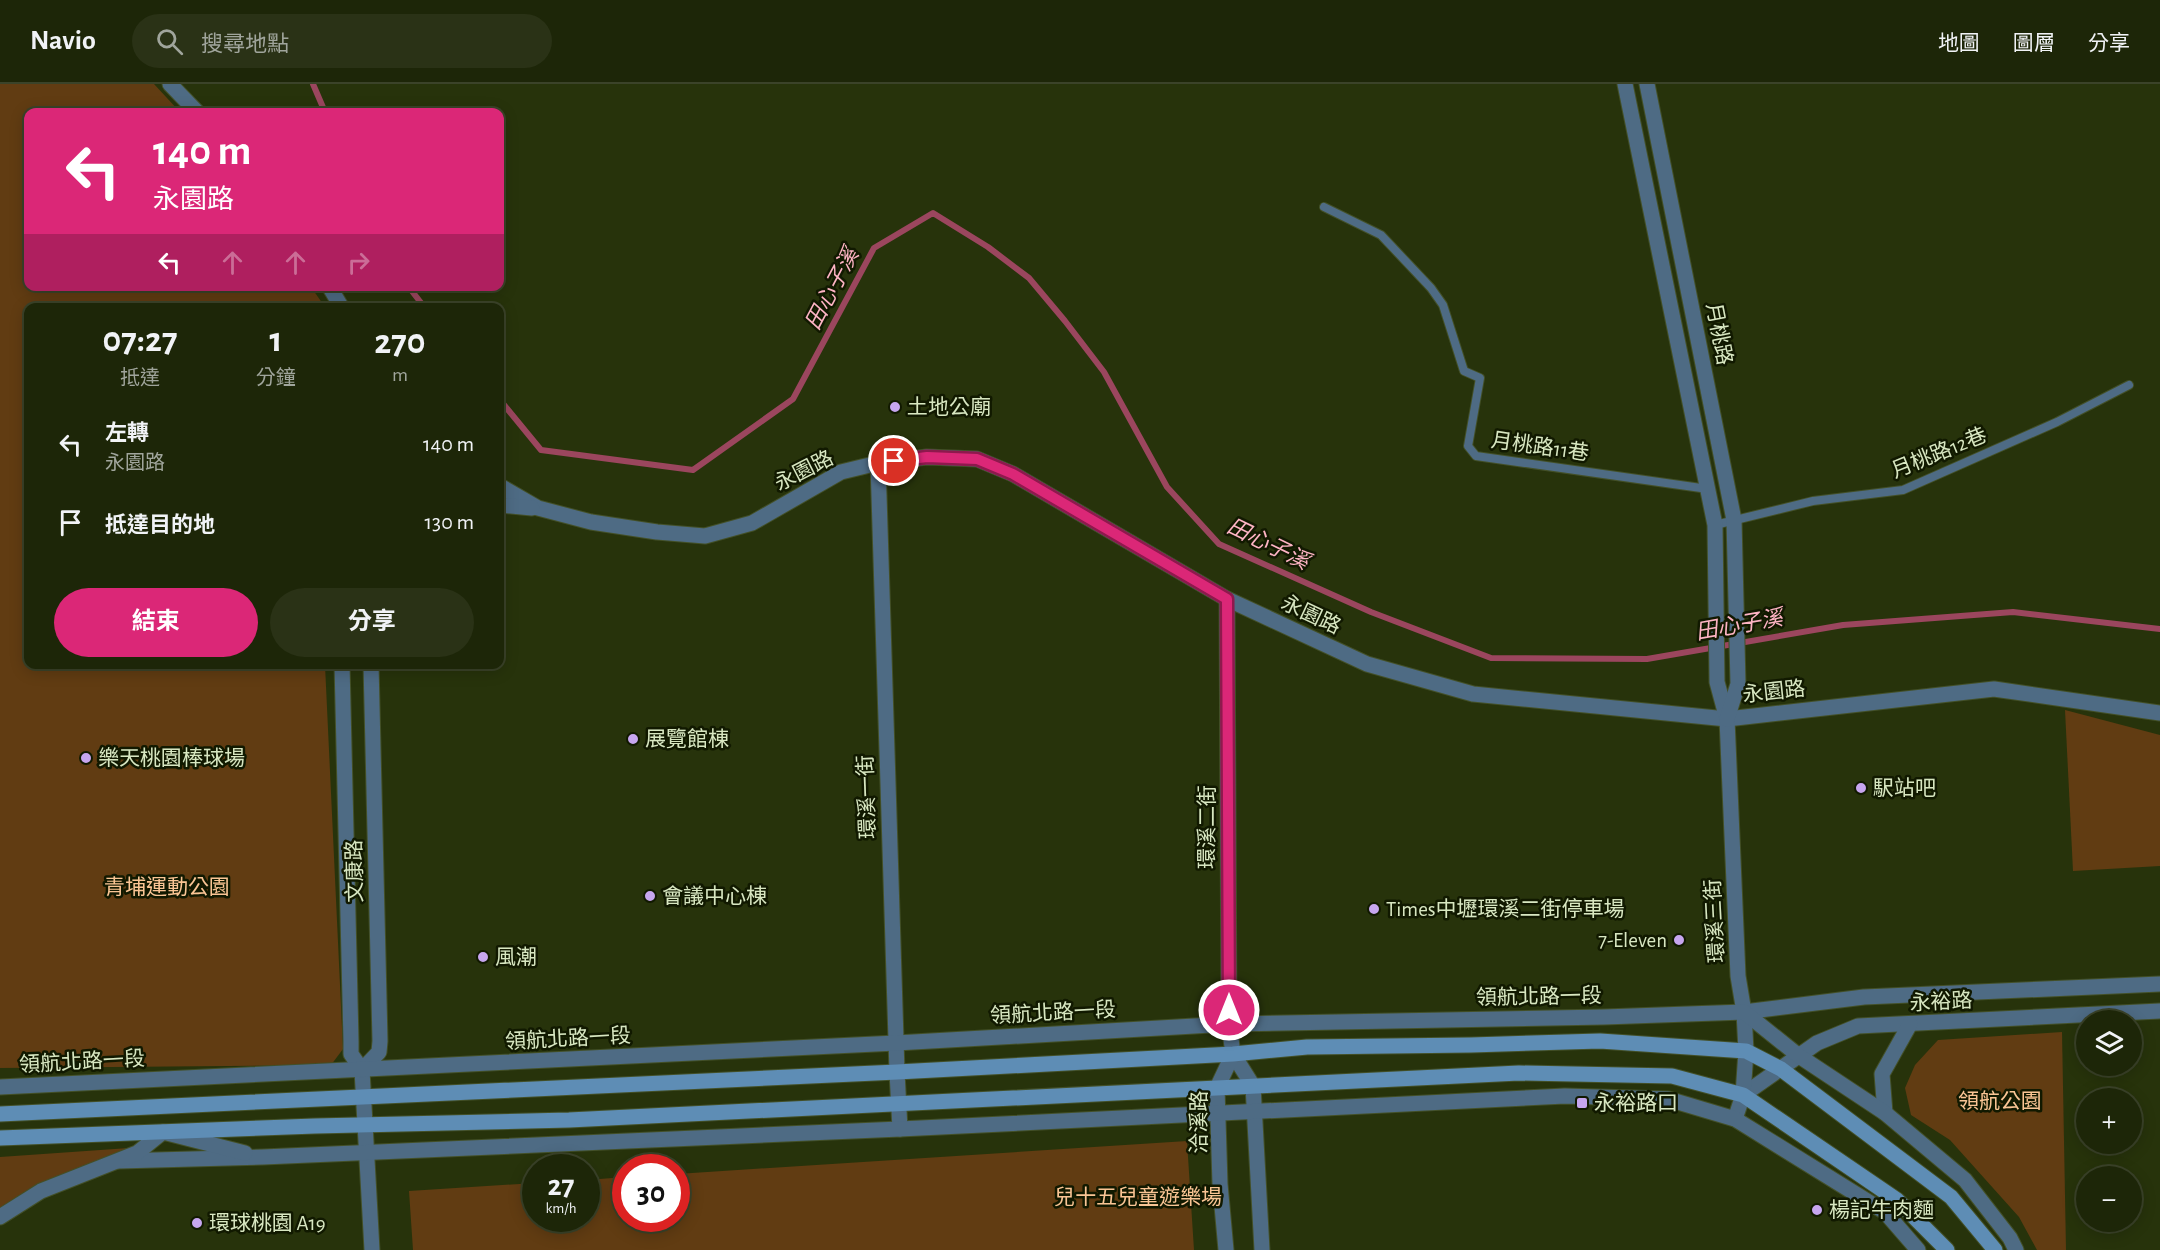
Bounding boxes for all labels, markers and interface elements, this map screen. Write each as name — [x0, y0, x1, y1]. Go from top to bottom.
search box — [132, 14, 552, 68]
icon: search — [153, 25, 186, 58]
text: Navio — [30, 27, 96, 55]
text: 搜尋地點 — [201, 33, 289, 55]
text: 地圖 — [1938, 33, 1980, 54]
text: 圖層 — [2013, 33, 2055, 54]
text: 分享 — [2088, 33, 2130, 54]
text: 140 m — [153, 130, 251, 172]
icon: left — [54, 132, 132, 210]
text: 永園路 — [153, 186, 234, 213]
water label: 田心子溪 — [801, 242, 864, 333]
icon: left — [153, 246, 186, 279]
icon: ahead — [216, 246, 249, 279]
icon: ahead — [279, 246, 312, 279]
icon: right — [342, 246, 375, 279]
street label: 月桃路 — [1703, 301, 1736, 367]
text: 07:27 — [102, 322, 177, 358]
text: 1 — [269, 322, 282, 358]
text: 270 — [374, 324, 426, 360]
text: m — [392, 365, 408, 385]
text: 抵達 — [120, 368, 160, 388]
text: 分鐘 — [256, 368, 296, 388]
place label: 土地公廟 — [907, 396, 991, 418]
marker: 土地公廟 — [888, 400, 902, 414]
text: 左轉 — [105, 422, 149, 444]
street label: 月桃路12巷 — [1888, 423, 1990, 482]
icon: left — [54, 428, 87, 461]
street label: 月桃路11巷 — [1490, 429, 1590, 464]
text: 140 m — [423, 433, 474, 455]
pin — [868, 435, 919, 486]
icon: arrive — [877, 444, 910, 477]
street label: 永園路 — [771, 446, 837, 495]
text: 永園路 — [105, 453, 165, 473]
icon: arrive — [54, 506, 87, 539]
text: 130 m — [425, 511, 474, 533]
text: 抵達目的地 — [105, 514, 215, 536]
water label: 田心子溪 — [1224, 514, 1315, 574]
button: 結束 — [54, 588, 258, 657]
button: 分享 — [270, 588, 474, 657]
street label: 永園路 — [1278, 591, 1344, 638]
water label: 田心子溪 — [1694, 605, 1787, 643]
street label: 永園路 — [1741, 677, 1806, 706]
place label: 展覽館棟 — [645, 727, 729, 750]
marker: 展覽館棟 — [626, 732, 640, 746]
place label: 樂天桃園棒球場 — [98, 747, 245, 769]
marker: 樂天桃園棒球場 — [79, 751, 93, 765]
street label: 環溪一街 — [854, 755, 879, 839]
place label: 駅站吧 — [1873, 777, 1936, 799]
marker: 駅站吧 — [1854, 781, 1868, 795]
street label: 環溪二街 — [1196, 785, 1218, 869]
street label: 文康路 — [343, 839, 366, 903]
park label: 青埔運動公園 — [104, 876, 230, 898]
street label: 環溪三街 — [1701, 879, 1728, 964]
place label: 會議中心棟 — [662, 885, 767, 907]
marker: 會議中心棟 — [643, 889, 657, 903]
place label: Times中壢環溪二街停車場 — [1386, 898, 1625, 920]
marker: Times中壢環溪二街停車場 — [1367, 902, 1381, 916]
place label: 7-Eleven — [1598, 930, 1667, 951]
marker: 7-Eleven — [1672, 933, 1686, 947]
place label: 風潮 — [495, 946, 537, 968]
marker: 風潮 — [476, 950, 490, 964]
position arrow — [1197, 978, 1261, 1042]
street label: 領航北路一段 — [1476, 984, 1602, 1009]
street label: 永裕路 — [1909, 989, 1973, 1014]
street label: 領航北路一段 — [989, 998, 1116, 1027]
map controls — [2076, 1010, 2142, 1232]
button: layers — [2076, 1010, 2142, 1076]
street label: 領航北路一段 — [504, 1024, 631, 1053]
street label: 領航北路一段 — [18, 1047, 145, 1076]
button: + — [2076, 1088, 2142, 1154]
park label: 領航公園 — [1958, 1090, 2042, 1112]
street label: 洽溪路 — [1188, 1091, 1210, 1154]
place label: 永裕路口 — [1594, 1092, 1678, 1114]
marker: 永裕路口 — [1575, 1096, 1589, 1110]
speed limit sign: 30 — [612, 1154, 690, 1232]
button: − — [2076, 1166, 2142, 1232]
text: 27 — [547, 1171, 575, 1201]
park label: 兒十五兒童遊樂場 — [1054, 1186, 1222, 1208]
place label: 楊記牛肉麵 — [1829, 1199, 1934, 1221]
text: km/h — [546, 1201, 576, 1216]
marker: 楊記牛肉麵 — [1810, 1203, 1824, 1217]
place label: 環球桃園 A19 — [209, 1212, 326, 1234]
marker: 環球桃園 A19 — [190, 1216, 204, 1230]

